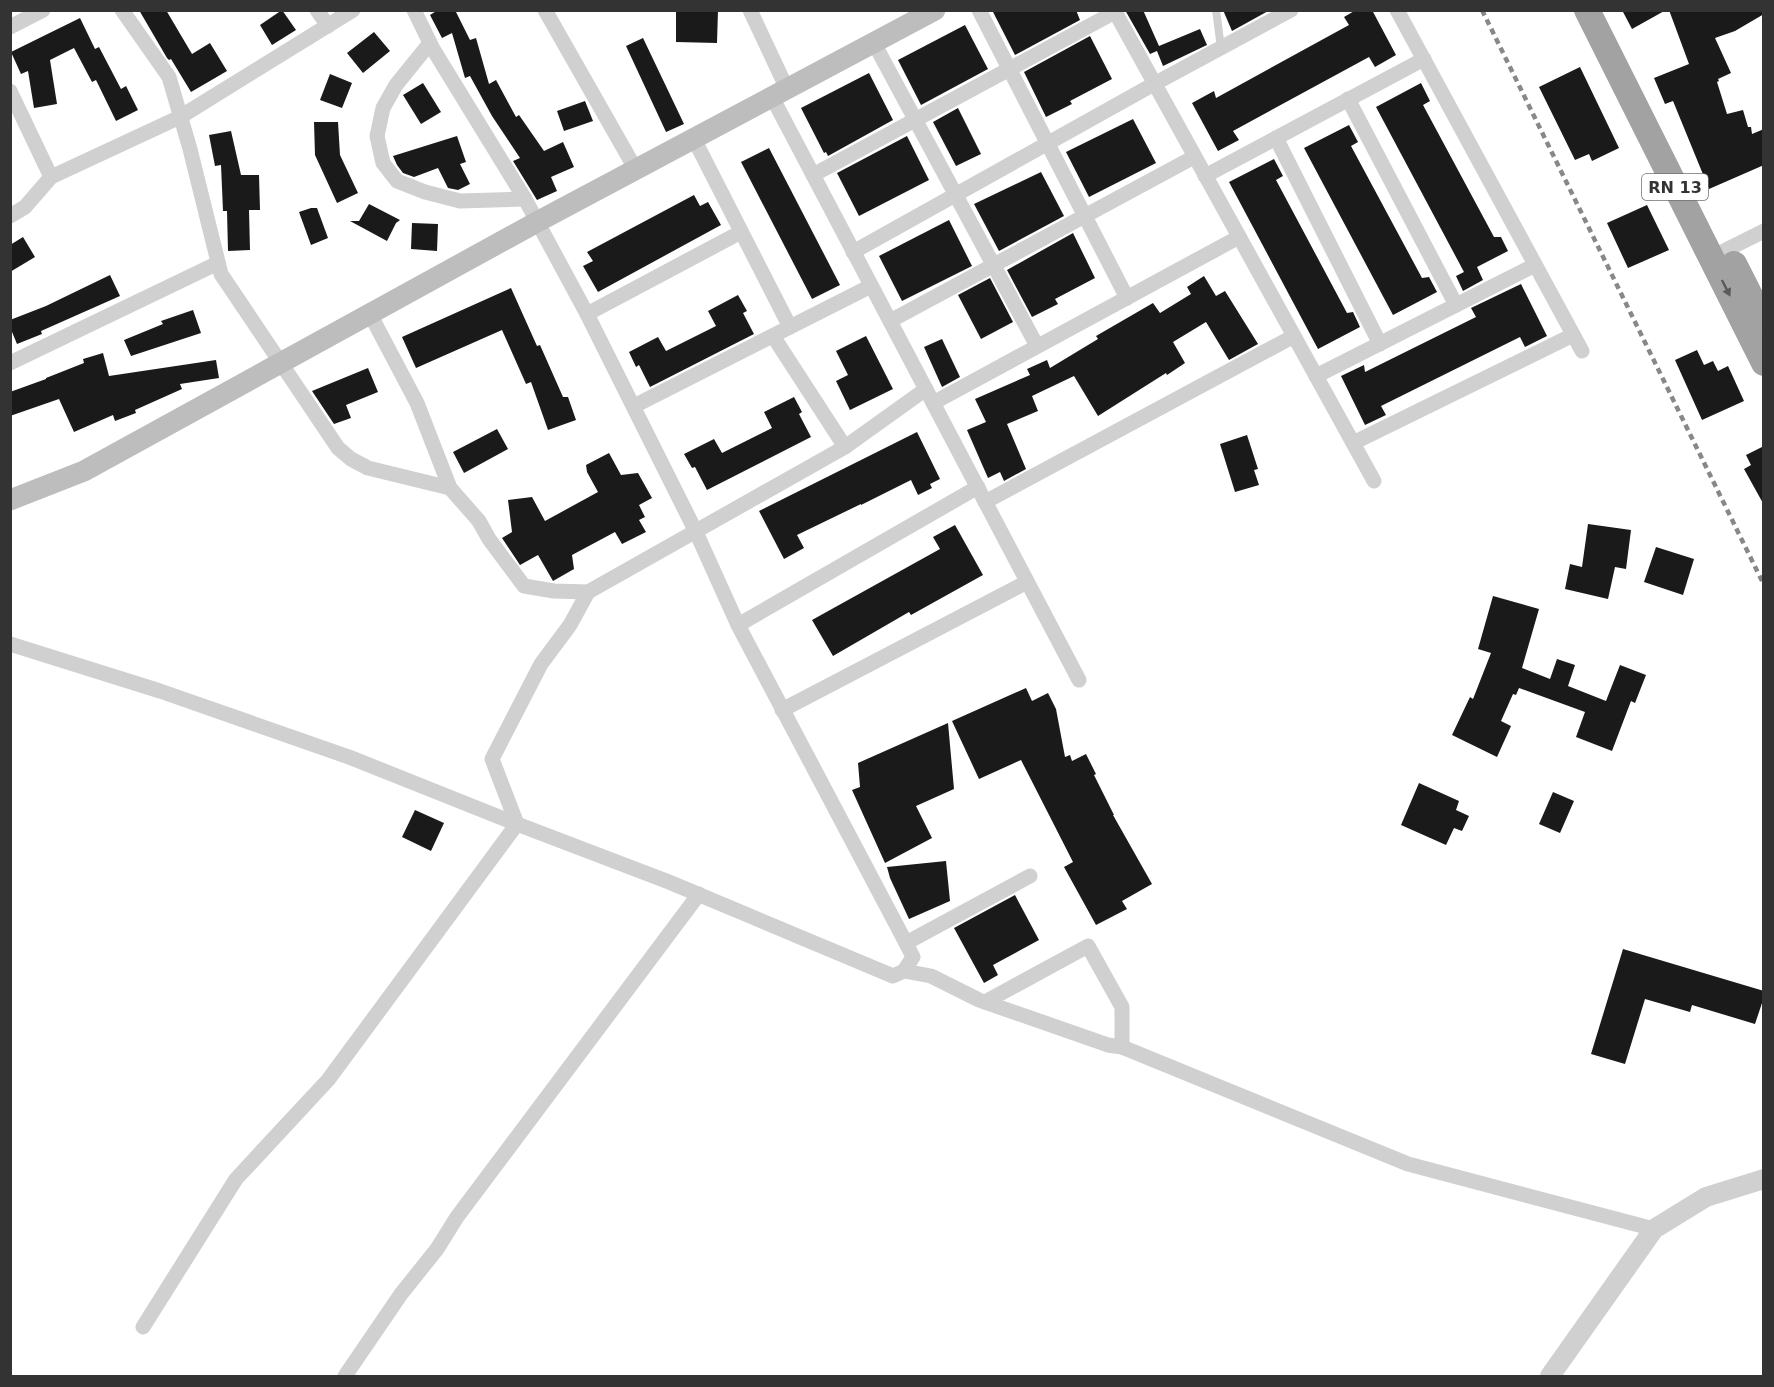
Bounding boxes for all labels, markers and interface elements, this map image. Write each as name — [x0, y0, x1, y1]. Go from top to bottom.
road number: RN 13 — [1642, 174, 1708, 200]
one-way arrow — [1721, 280, 1731, 297]

